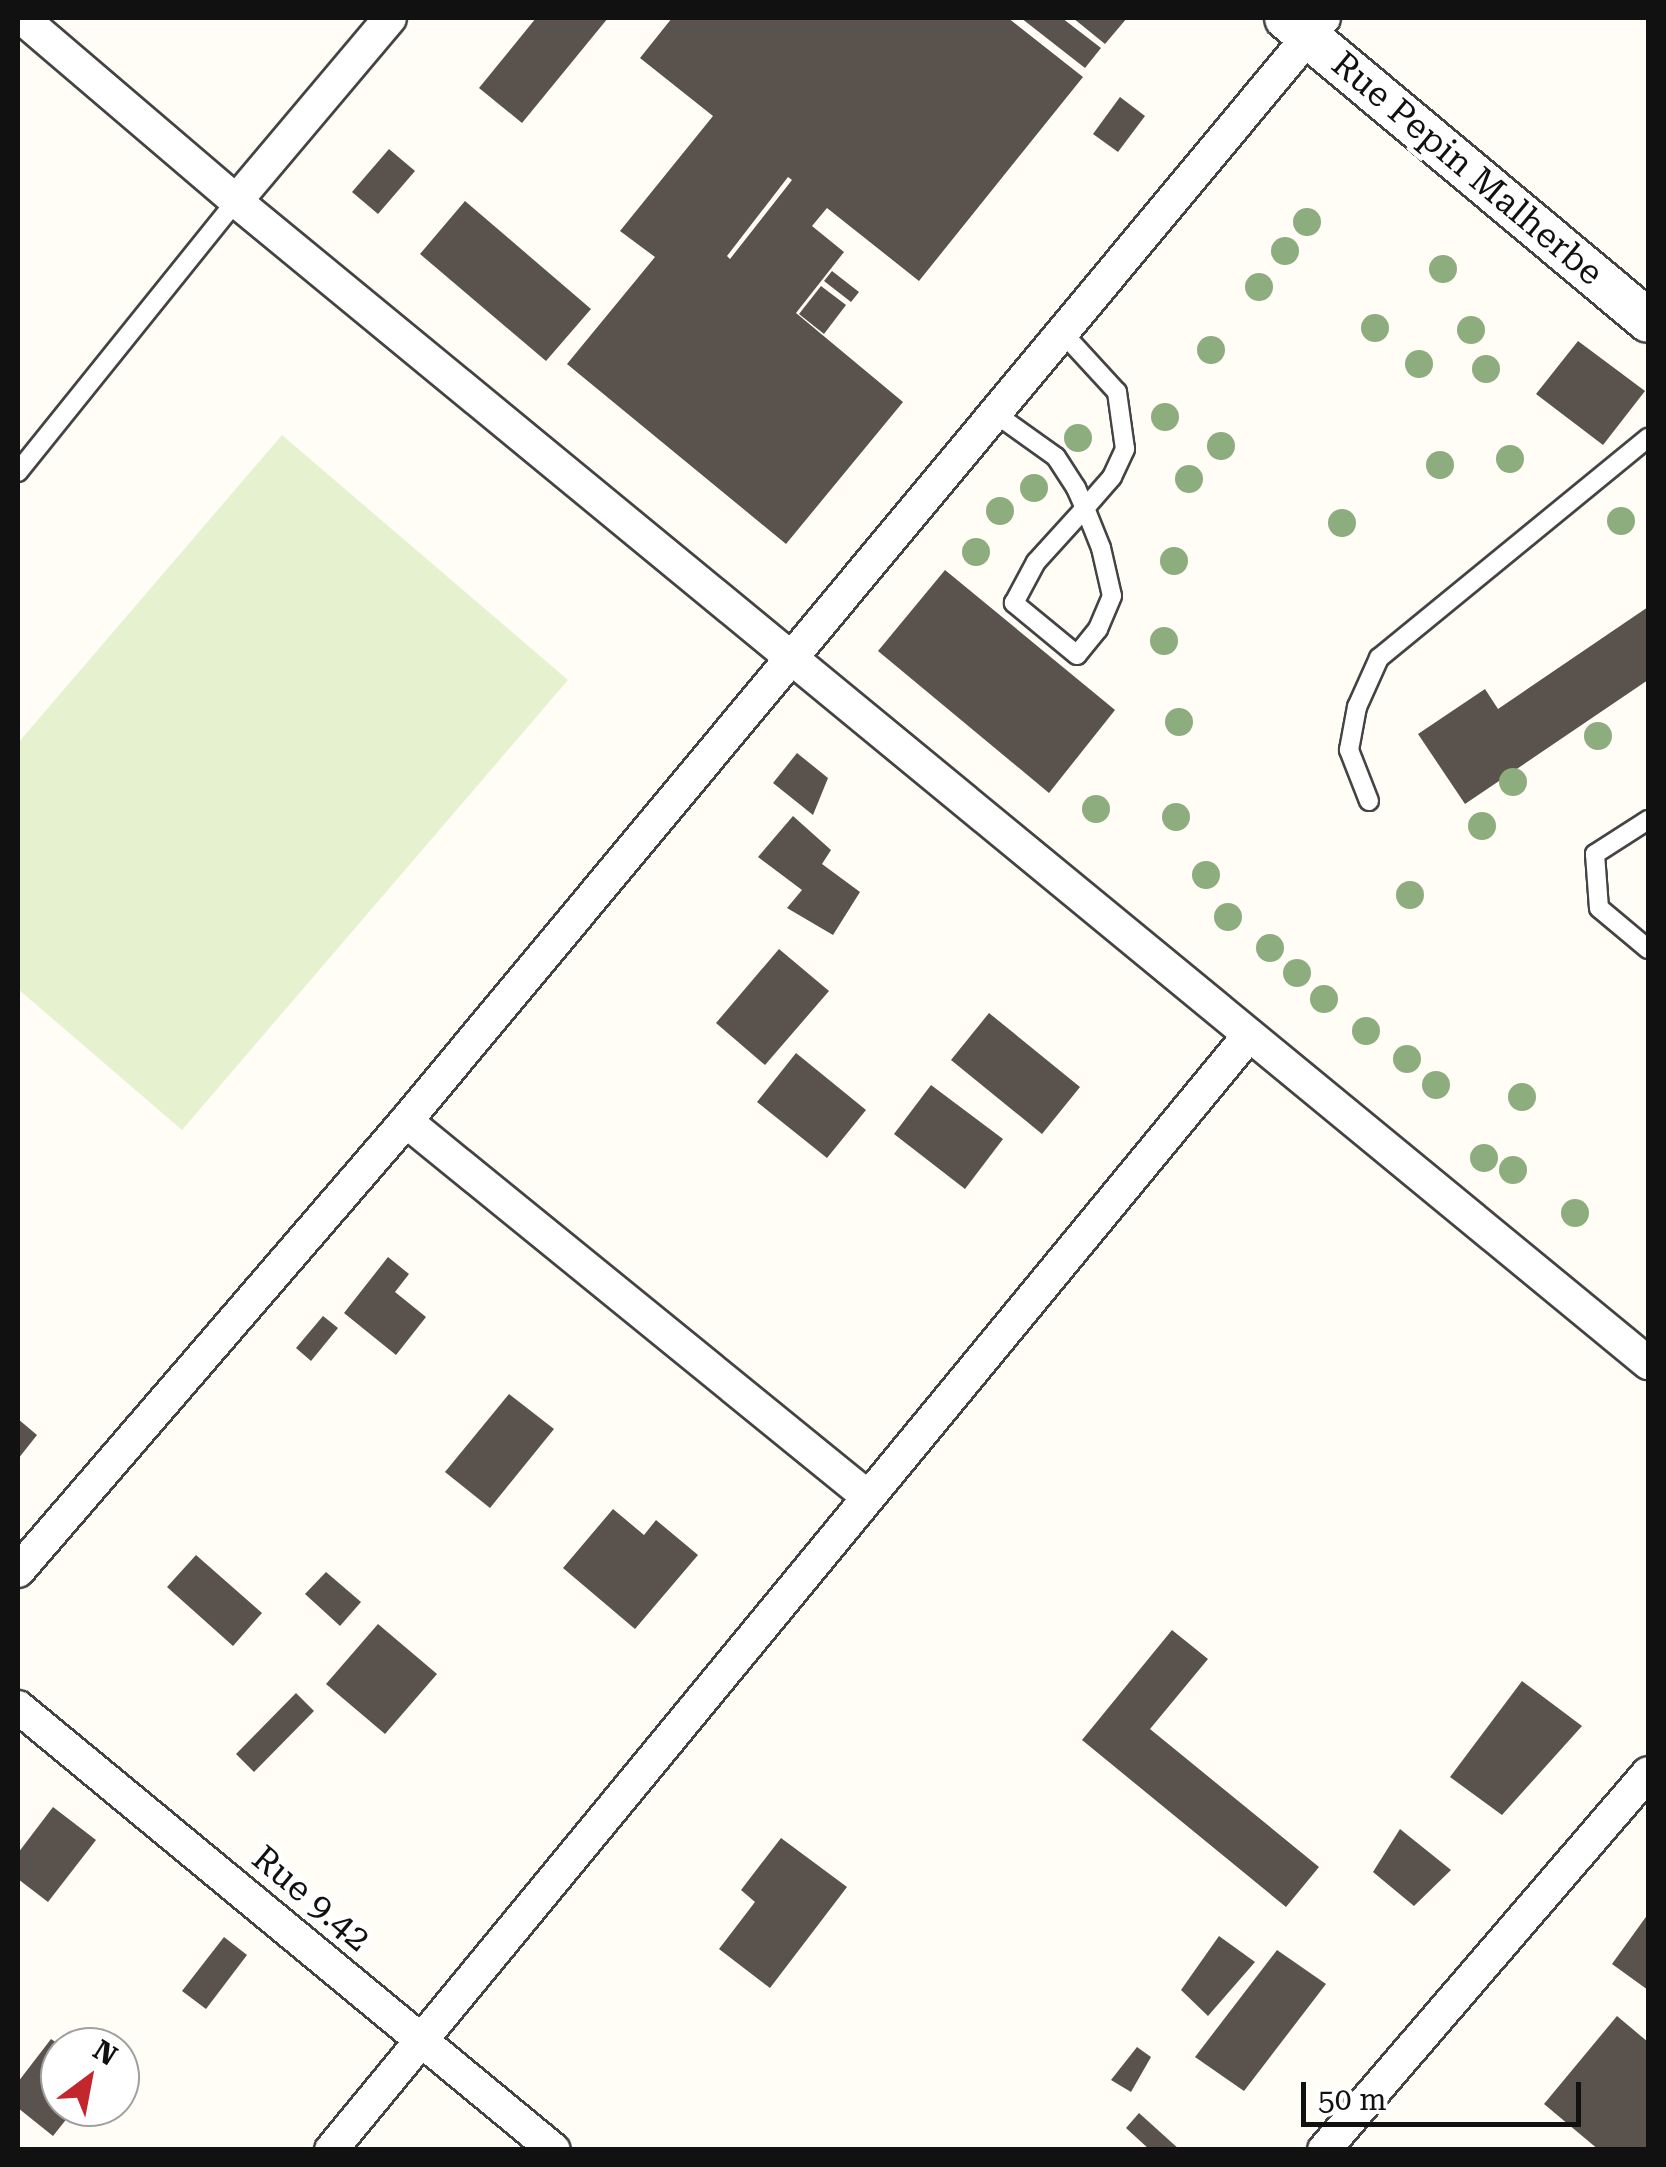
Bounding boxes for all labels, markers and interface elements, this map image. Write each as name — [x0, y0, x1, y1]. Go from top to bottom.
street label: Rue Pepin Malherbe — [1323, 43, 1611, 295]
street label: Rue 9.42 — [243, 1837, 379, 1961]
north arrow — [40, 2027, 140, 2127]
text: N — [87, 2033, 123, 2073]
scale bar — [1306, 2062, 1586, 2124]
text: 50 m — [1318, 2082, 1387, 2117]

